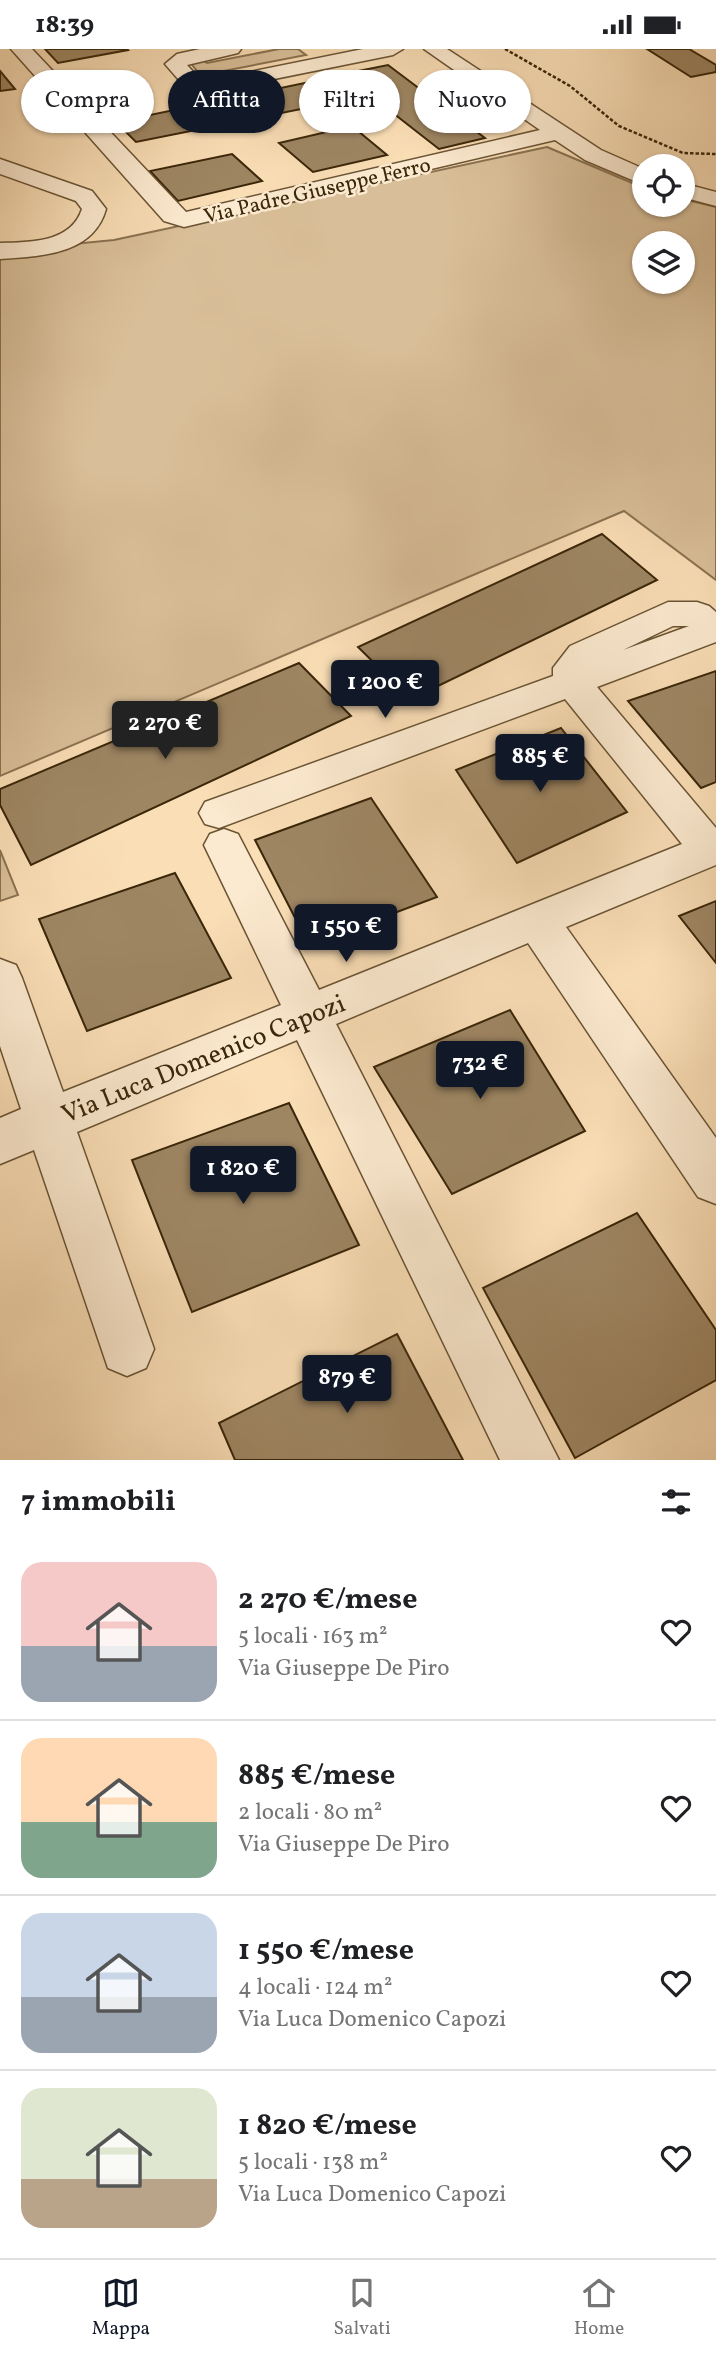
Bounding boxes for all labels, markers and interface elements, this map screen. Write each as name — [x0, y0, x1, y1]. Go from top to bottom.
text: 18:39 — [35, 7, 94, 43]
chip: Compra — [21, 70, 154, 133]
chip: Affitta — [168, 70, 285, 133]
chip: Filtri — [299, 70, 400, 133]
chip: Nuovo — [414, 70, 531, 133]
street label: Via Padre Giuseppe Ferro — [201, 151, 434, 232]
map controls — [632, 154, 695, 294]
button: locate — [632, 154, 695, 217]
button: layers — [632, 231, 695, 294]
pin: 1 200 € — [320, 661, 450, 720]
text: 1 200 € — [347, 667, 423, 699]
pin: 2 270 € — [100, 701, 230, 761]
text: 2 270 € — [128, 708, 202, 740]
pin: 885 € — [491, 735, 589, 794]
text: 885 € — [511, 741, 569, 773]
pin: 1 550 € — [281, 905, 411, 964]
text: 1 550 € — [310, 911, 382, 943]
street label: Via Luca Domenico Capozi — [56, 986, 351, 1133]
pin: 732 € — [431, 1041, 529, 1101]
text: 732 € — [452, 1048, 508, 1080]
pin: 1 820 € — [178, 1147, 308, 1206]
text: 1 820 € — [206, 1153, 280, 1185]
pin: 879 € — [298, 1355, 396, 1415]
text: 879 € — [318, 1362, 376, 1394]
text: 7 immobili — [21, 1481, 176, 1523]
icon: filters — [657, 1483, 695, 1521]
text: 2 270 €/mese — [238, 1579, 418, 1621]
icon: home — [77, 1590, 161, 1674]
icon: heart — [657, 1613, 695, 1651]
text: 5 locali · 163 m² — [238, 1621, 388, 1653]
text: Via Giuseppe De Piro — [238, 1653, 449, 1685]
text: 885 €/mese — [238, 1755, 395, 1797]
icon: home — [77, 1766, 161, 1850]
icon: heart — [657, 1789, 695, 1827]
text: 2 locali · 80 m² — [238, 1797, 382, 1829]
text: Via Giuseppe De Piro — [238, 1829, 449, 1861]
text: 1 550 €/mese — [238, 1930, 414, 1972]
icon: home — [77, 1941, 161, 2025]
icon: heart — [657, 1964, 695, 2002]
text: 4 locali · 124 m² — [238, 1972, 392, 2004]
text: Via Luca Domenico Capozi — [238, 2004, 506, 2036]
text: 1 820 €/mese — [238, 2105, 417, 2147]
icon: home — [77, 2116, 161, 2200]
icon: heart — [657, 2139, 695, 2177]
text: 5 locali · 138 m² — [238, 2147, 388, 2179]
text: Via Luca Domenico Capozi — [238, 2179, 506, 2211]
tab: Mappa — [92, 2274, 150, 2342]
tab: Salvati — [333, 2274, 391, 2342]
tab: Home — [574, 2274, 624, 2342]

